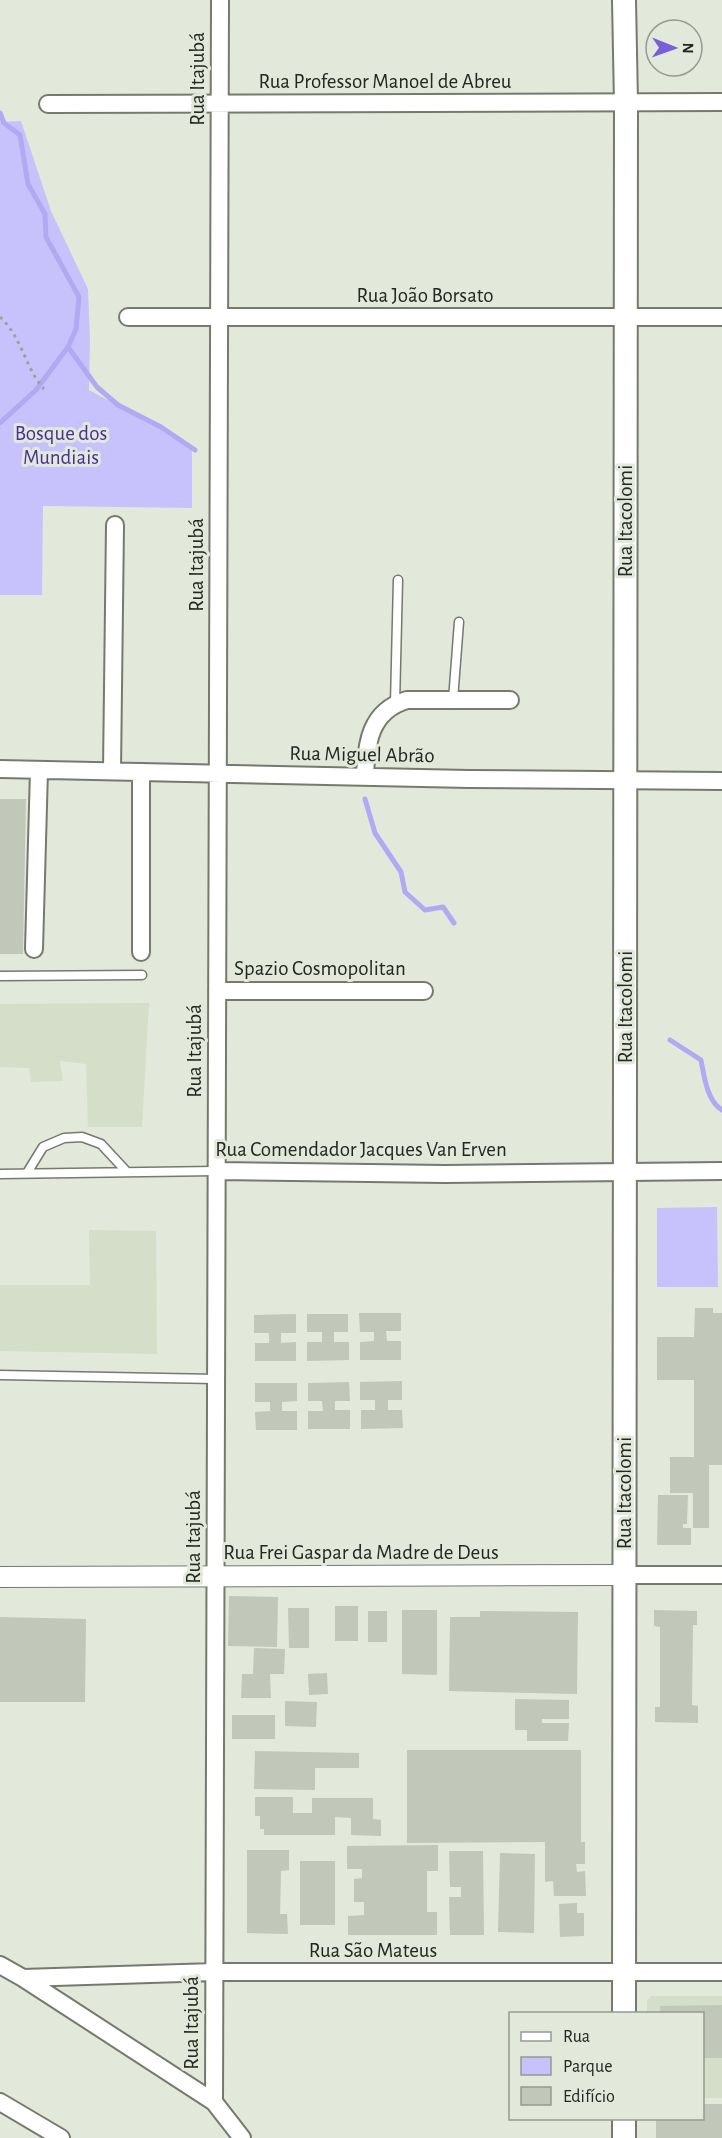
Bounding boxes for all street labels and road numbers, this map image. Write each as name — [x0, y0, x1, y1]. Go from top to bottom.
street label: Rua Itajubá — [187, 32, 208, 126]
street label: Rua Professor Manoel de Abreu — [258, 71, 512, 92]
street label: Rua João Borsato — [356, 285, 494, 306]
street label: Rua Itacolomi — [615, 465, 636, 577]
street label: Rua Itajubá — [186, 518, 207, 612]
street label: Rua Miguel Abrão — [289, 743, 435, 766]
street label: Rua Itacolomi — [615, 951, 636, 1063]
street label: Spazio Cosmopolitan — [234, 958, 406, 979]
street label: Rua Itajubá — [184, 1004, 205, 1098]
street label: Rua Comendador Jacques Van Erven — [215, 1139, 507, 1160]
street label: Rua Itacolomi — [614, 1437, 635, 1549]
street label: Rua Itajubá — [183, 1490, 204, 1584]
street label: Rua Frei Gaspar da Madre de Deus — [223, 1542, 499, 1563]
street label: Rua São Mateus — [309, 1940, 437, 1961]
street label: Rua Itajubá — [181, 1976, 202, 2070]

